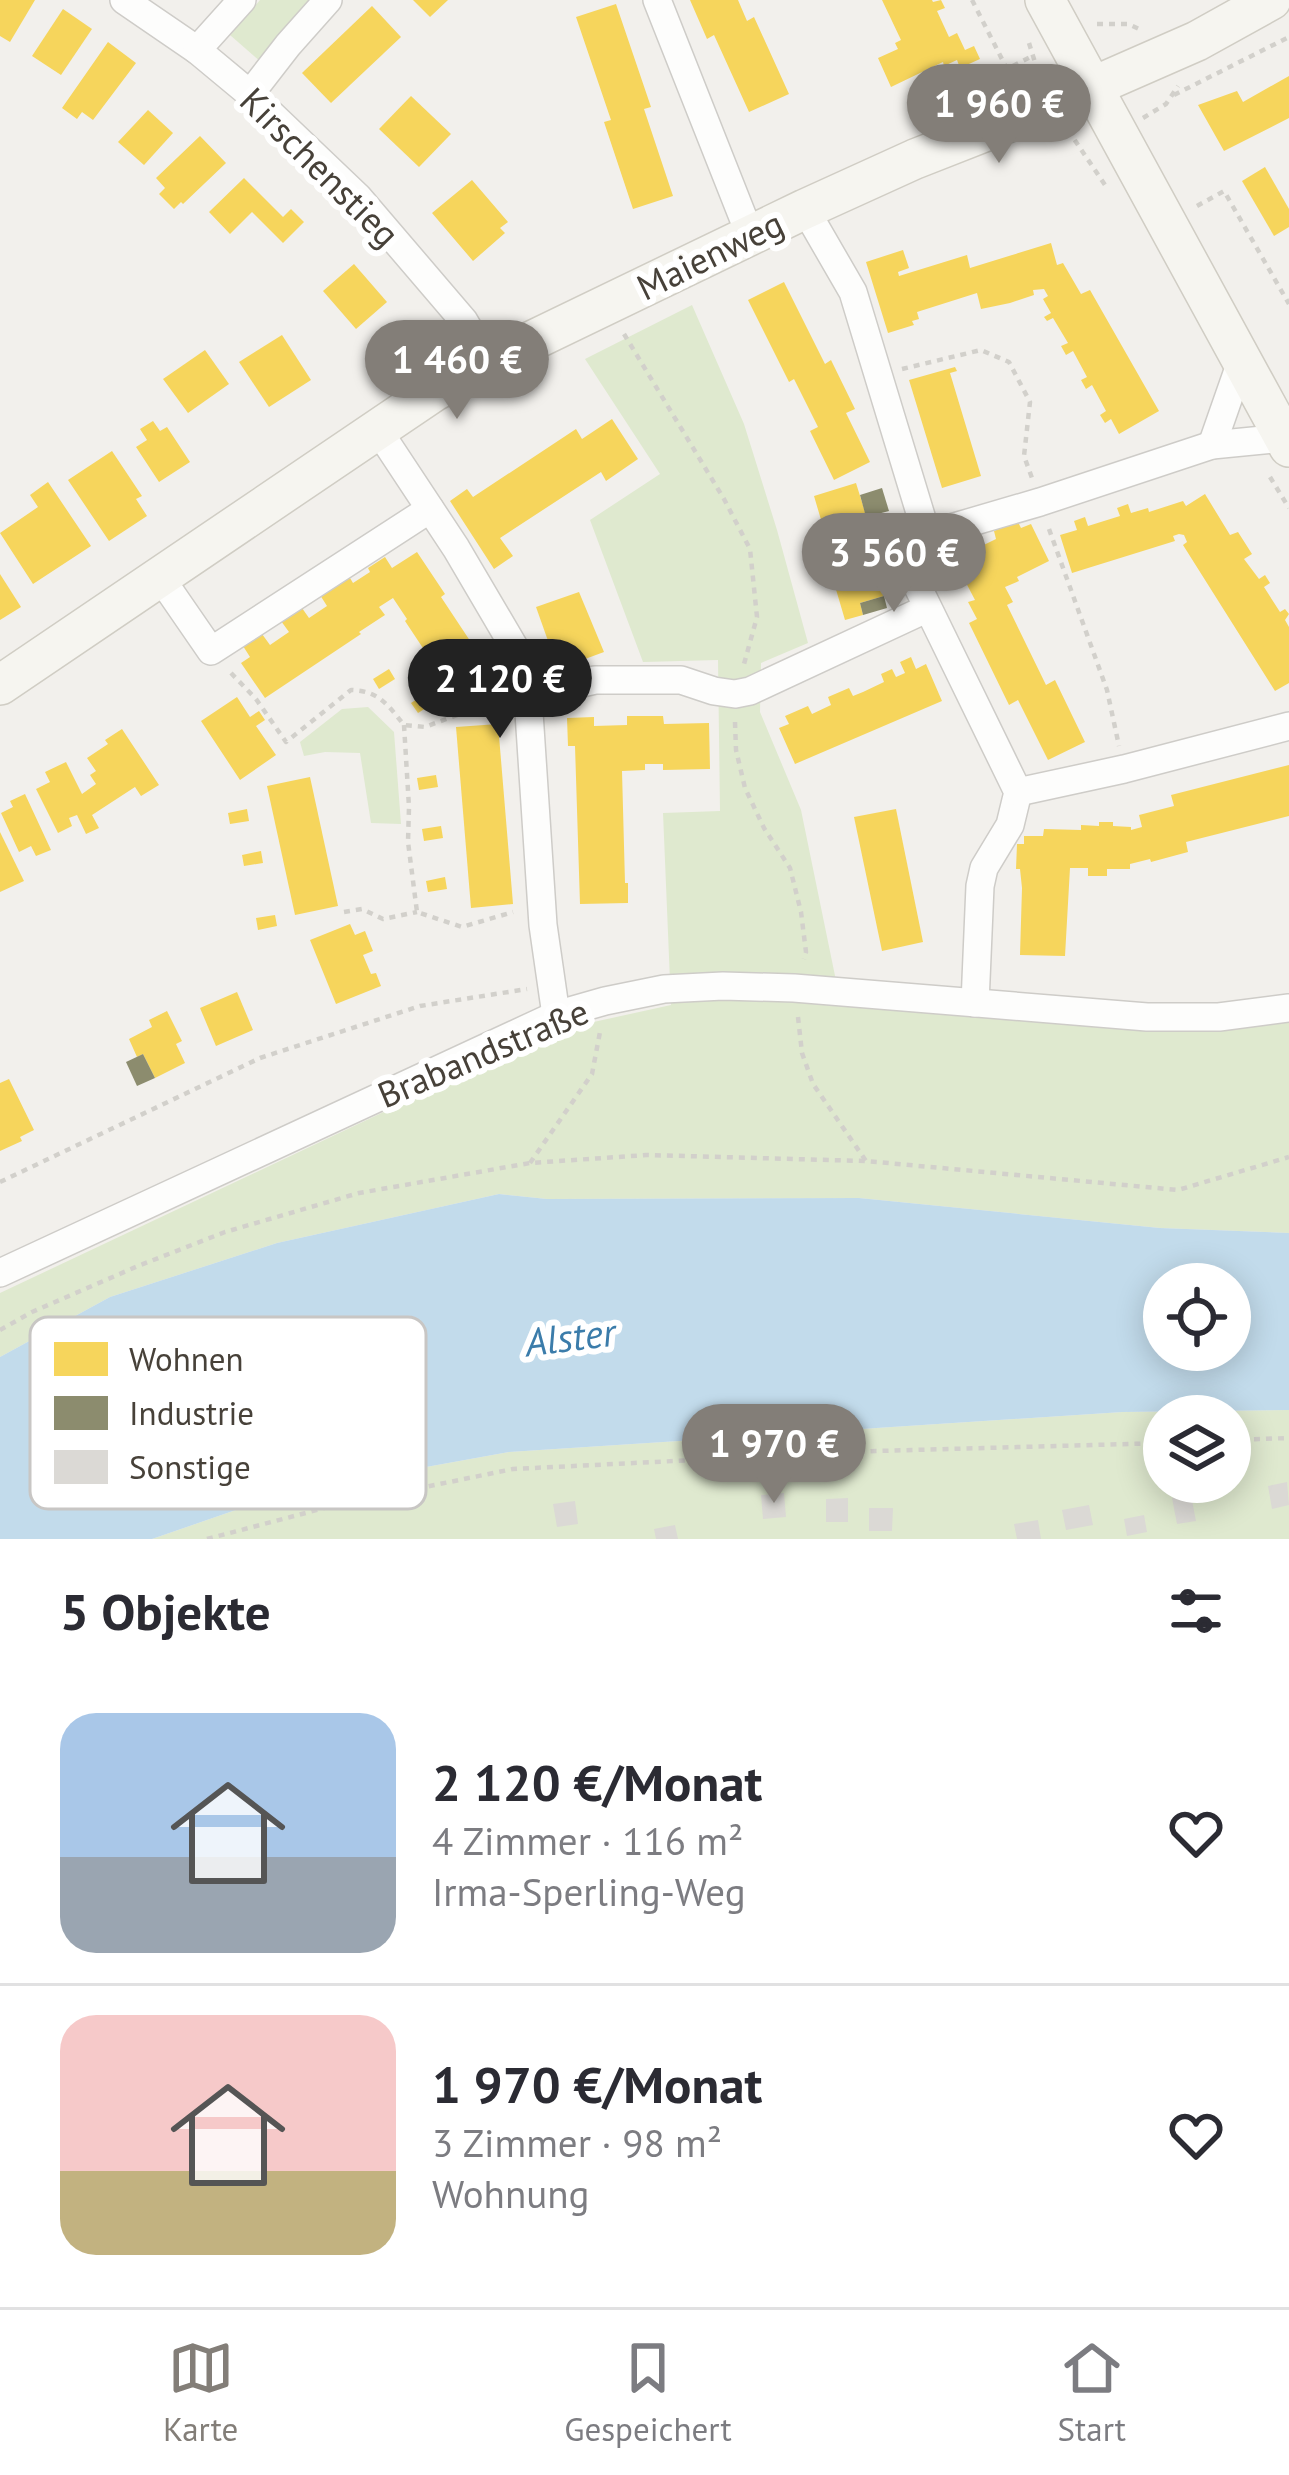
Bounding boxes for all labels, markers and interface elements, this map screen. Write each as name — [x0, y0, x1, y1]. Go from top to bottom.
pin: 1 960 € — [888, 64, 1110, 166]
street label: Kirschenstieg — [230, 77, 410, 257]
text: 1 960 € — [934, 77, 1064, 128]
street label: Maienweg — [629, 199, 791, 310]
pin: 1 460 € — [346, 320, 568, 422]
text: 1 460 € — [392, 333, 522, 384]
pin: 3 560 € — [783, 513, 1005, 615]
text: 3 560 € — [829, 526, 959, 577]
pin: 2 120 € — [389, 639, 611, 741]
text: 2 120 € — [435, 652, 565, 703]
street label: Brabandstraße — [370, 987, 595, 1118]
map controls — [1143, 1263, 1251, 1503]
button: locate — [1143, 1263, 1251, 1371]
water label: Alster — [520, 1305, 620, 1368]
legend — [30, 1317, 426, 1509]
text: Wohnen — [129, 1337, 244, 1380]
text: Industrie — [129, 1391, 254, 1434]
button: layers — [1143, 1395, 1251, 1503]
pin: 1 970 € — [663, 1404, 885, 1506]
text: 1 970 € — [709, 1417, 839, 1468]
text: Sonstige — [129, 1445, 251, 1488]
text: 5 Objekte — [60, 1578, 271, 1644]
icon: filters — [1163, 1578, 1229, 1644]
text: 2 120 €/Monat — [432, 1749, 762, 1815]
icon: home — [156, 1761, 300, 1905]
icon: heart — [1163, 1800, 1229, 1866]
text: 4 Zimmer · 116 m² — [432, 1815, 743, 1866]
text: Irma-Sperling-Weg — [432, 1866, 746, 1917]
text: 1 970 €/Monat — [432, 2051, 762, 2117]
icon: home — [156, 2063, 300, 2207]
icon: heart — [1163, 2102, 1229, 2168]
text: 3 Zimmer · 98 m² — [432, 2117, 722, 2168]
text: Wohnung — [432, 2168, 590, 2219]
tab: Karte — [163, 2335, 238, 2450]
tab: Gespeichert — [564, 2335, 732, 2450]
tab: Start — [1058, 2335, 1126, 2450]

